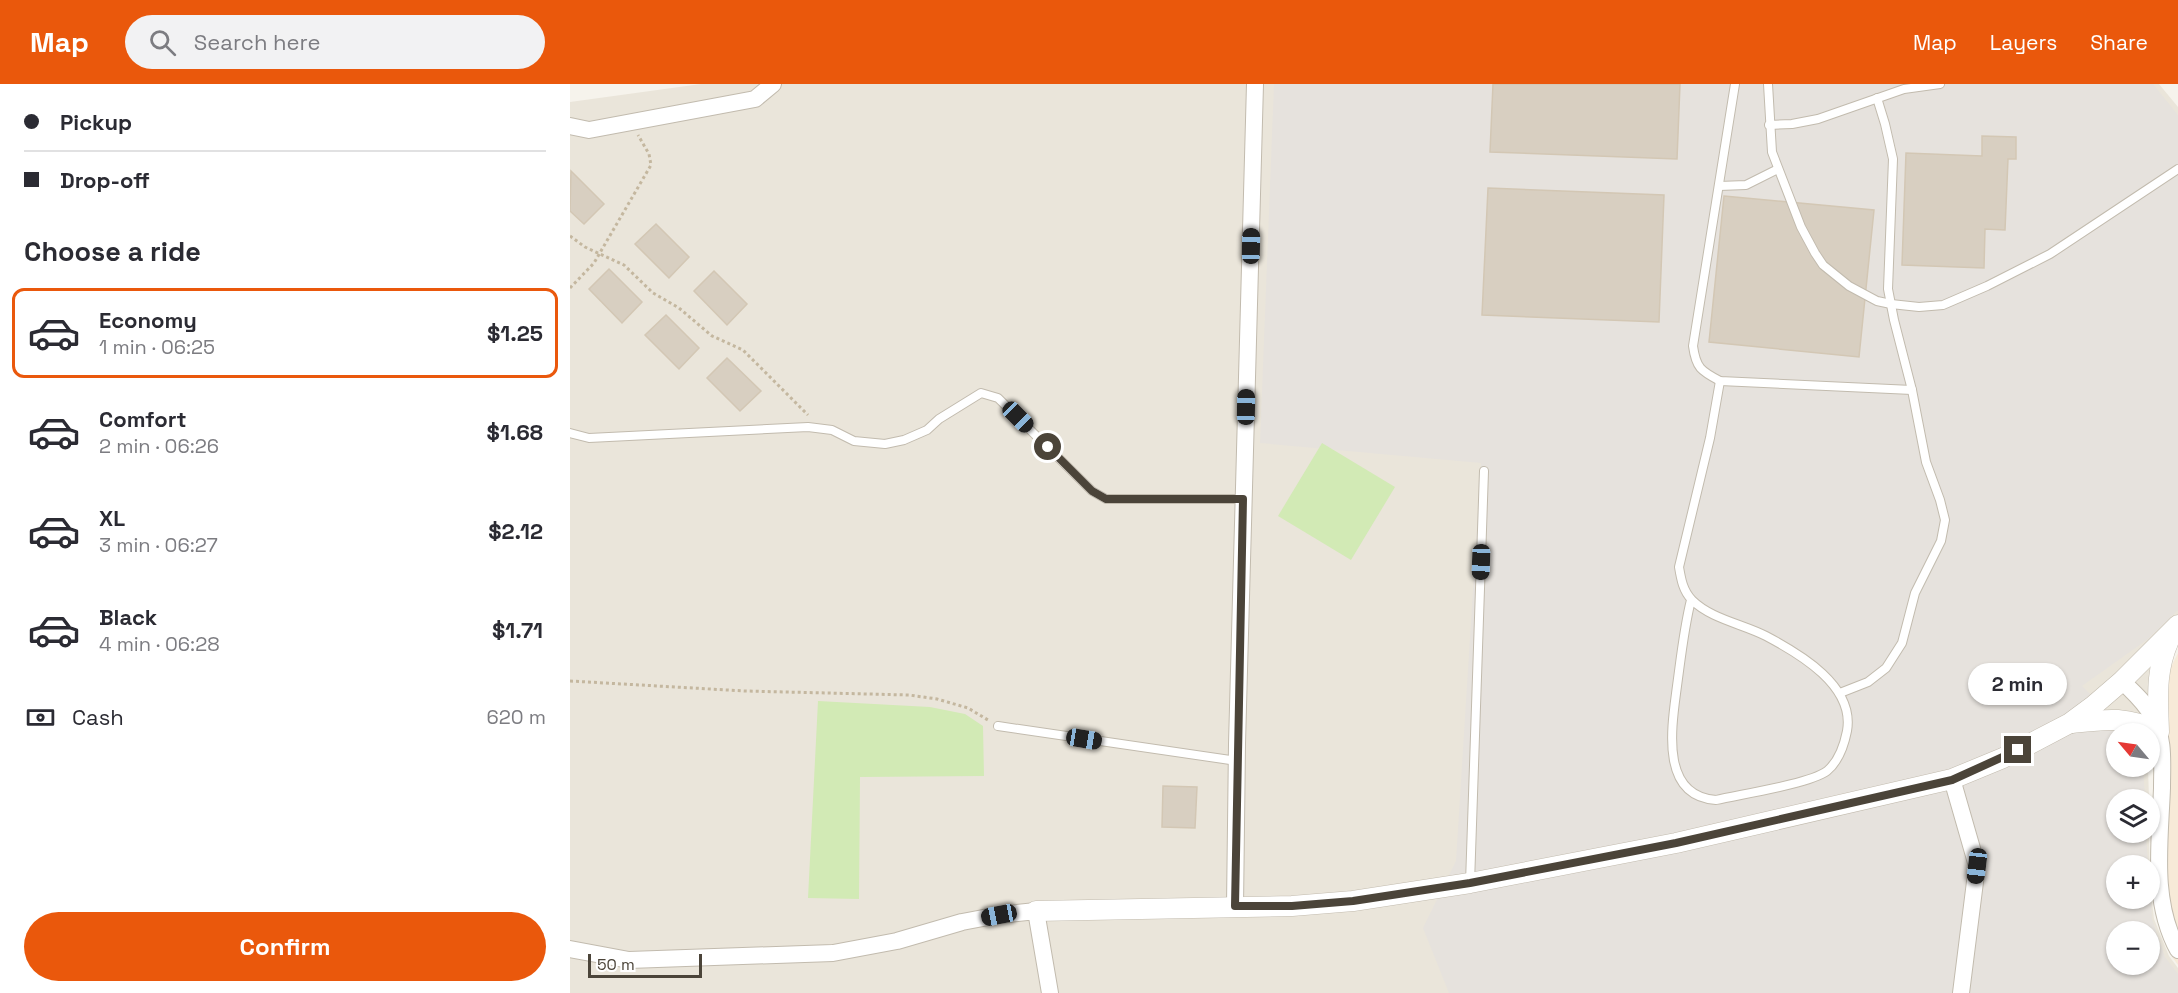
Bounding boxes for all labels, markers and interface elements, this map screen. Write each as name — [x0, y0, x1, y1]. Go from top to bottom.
search box — [125, 15, 545, 69]
text: Map — [30, 24, 89, 60]
icon: search — [146, 26, 179, 59]
text: Search here — [194, 28, 321, 56]
text: Map — [1913, 29, 1957, 56]
text: Layers — [1990, 29, 2057, 56]
text: Share — [2090, 29, 2148, 56]
text: Pickup — [60, 108, 132, 136]
text: Drop-off — [60, 166, 150, 194]
car — [1242, 228, 1260, 264]
text: Choose a ride — [24, 234, 201, 269]
icon: car — [27, 306, 81, 360]
text: Economy — [99, 306, 197, 334]
text: $1.25 — [487, 319, 543, 347]
text: 1 min · 06:25 — [99, 334, 215, 360]
car — [1237, 389, 1255, 425]
car — [999, 398, 1037, 436]
icon: car — [27, 405, 81, 459]
text: Comfort — [99, 405, 187, 433]
text: $1.68 — [487, 418, 543, 446]
text: 2 min · 06:26 — [99, 433, 219, 459]
route start — [1034, 433, 1061, 460]
icon: car — [27, 504, 81, 558]
text: XL — [99, 504, 125, 532]
text: $2.12 — [488, 517, 543, 545]
text: 3 min · 06:27 — [99, 532, 218, 558]
car — [1471, 544, 1491, 580]
icon: car — [27, 603, 81, 657]
text: Black — [99, 603, 157, 631]
text: $1.71 — [492, 616, 543, 644]
text: 4 min · 06:28 — [99, 631, 220, 657]
callout: 2 min — [1968, 663, 2068, 705]
text: 2 min — [1992, 671, 2043, 697]
icon: cash — [24, 701, 57, 734]
text: Cash — [72, 703, 124, 731]
text: 620 m — [487, 704, 546, 730]
north arrow — [2106, 723, 2160, 777]
map controls — [2106, 723, 2160, 975]
car — [1065, 727, 1103, 751]
route end — [2004, 736, 2031, 763]
button: layers — [2106, 789, 2160, 843]
car — [1966, 847, 1988, 885]
button: + — [2106, 855, 2160, 909]
car — [980, 903, 1018, 927]
button: Confirm — [24, 912, 546, 981]
button: − — [2106, 921, 2160, 975]
scale bar — [588, 951, 702, 978]
text: 50 m — [597, 954, 635, 975]

